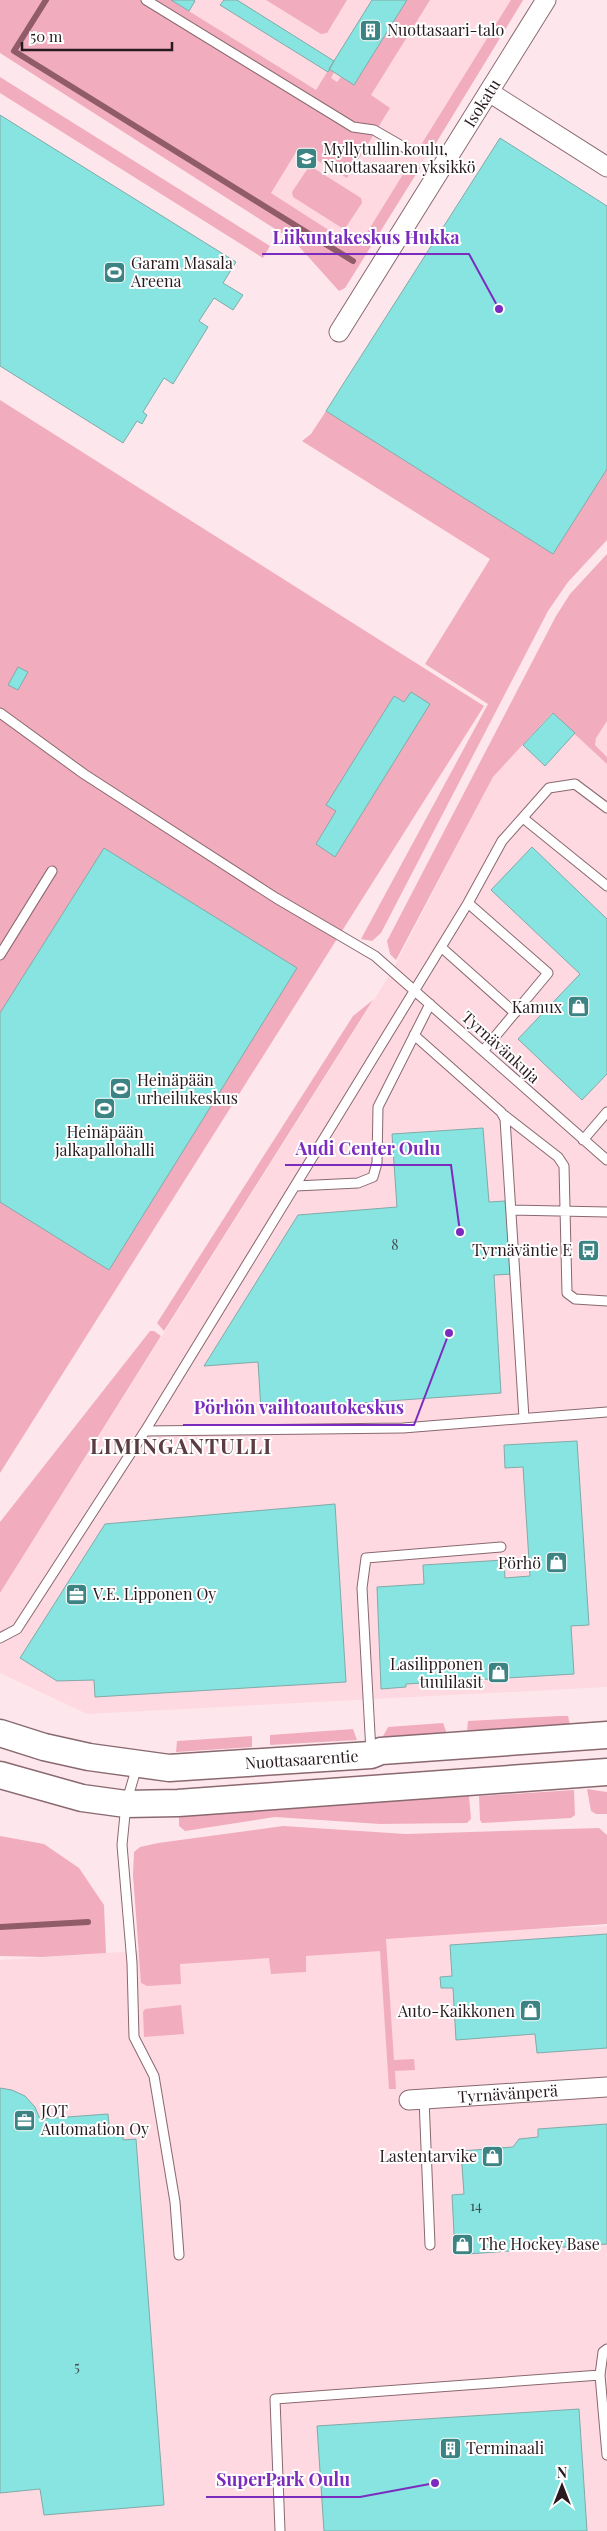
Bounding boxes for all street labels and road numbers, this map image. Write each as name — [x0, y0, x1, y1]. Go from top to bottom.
street label: Isokatu — [459, 75, 504, 131]
street label: Tyrnävänkuja — [458, 1006, 545, 1087]
street label: Nuottasaarentie — [244, 1745, 359, 1773]
street label: Tyrnävänperä — [457, 2079, 559, 2107]

